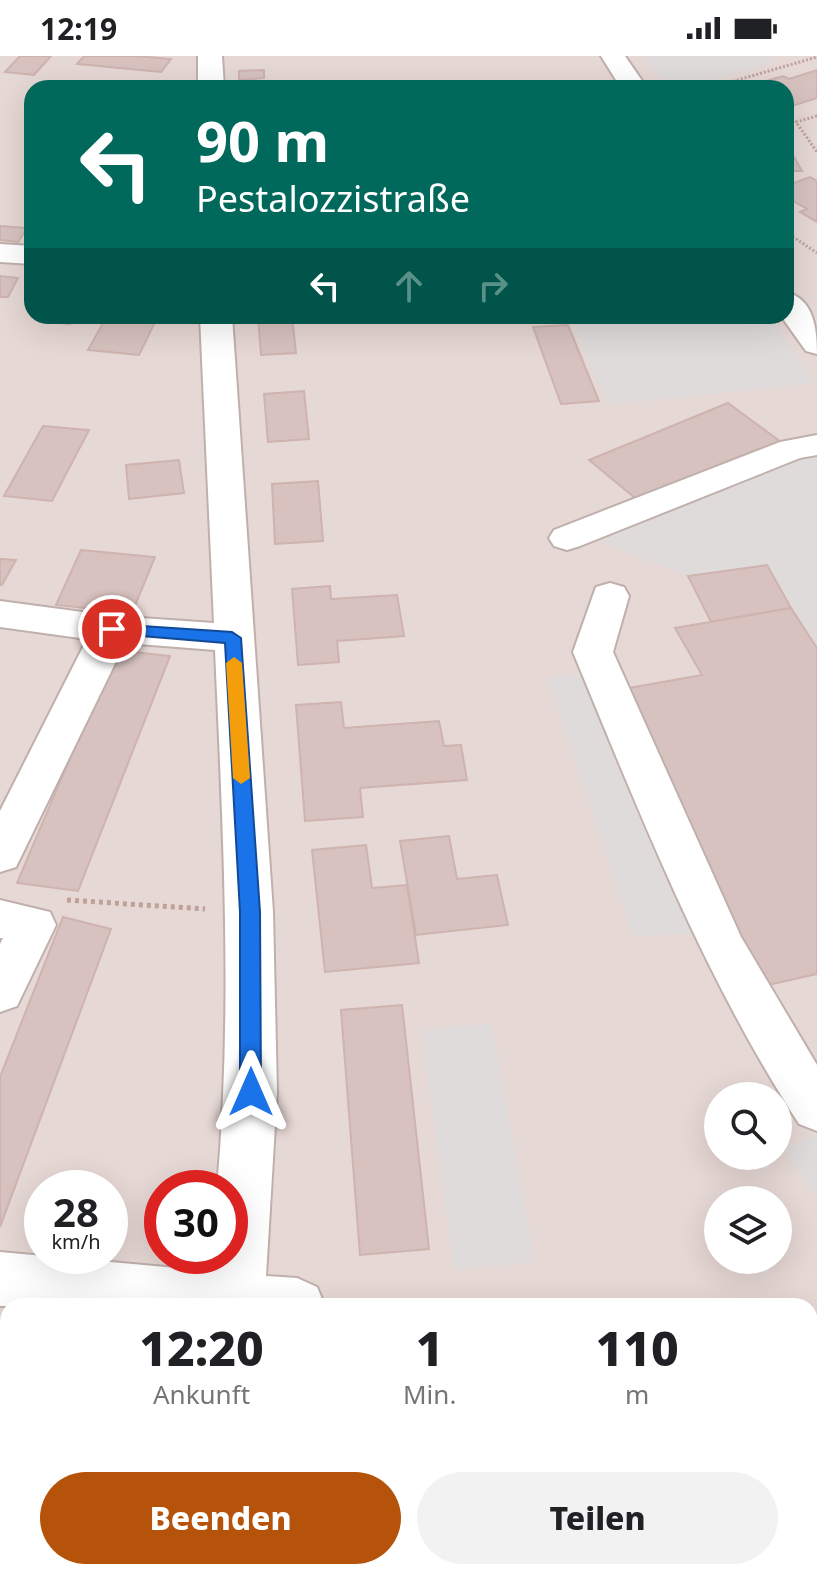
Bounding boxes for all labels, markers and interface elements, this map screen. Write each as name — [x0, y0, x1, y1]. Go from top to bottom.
text: 12:19 — [40, 8, 117, 49]
text: 90 m — [196, 102, 329, 178]
icon: left — [64, 112, 168, 216]
text: Pestalozzistraße — [196, 174, 470, 223]
icon: left — [303, 264, 347, 308]
icon: ahead — [387, 264, 431, 308]
icon: right — [471, 264, 515, 308]
pin — [78, 595, 146, 663]
icon: arrive — [90, 607, 134, 651]
position arrow — [209, 1050, 293, 1134]
map controls — [704, 1082, 792, 1274]
button: search — [704, 1082, 792, 1170]
speed limit sign: 30 — [144, 1170, 248, 1274]
text: 28 — [53, 1184, 99, 1239]
button: layers — [704, 1186, 792, 1274]
text: km/h — [51, 1228, 101, 1255]
text: 12:20 — [139, 1315, 264, 1380]
text: 1 — [416, 1315, 444, 1380]
text: 110 — [596, 1315, 679, 1380]
text: Ankunft — [153, 1376, 250, 1412]
text: Min. — [403, 1376, 456, 1412]
text: m — [625, 1376, 649, 1412]
button: Beenden — [40, 1472, 401, 1564]
button: Teilen — [417, 1472, 778, 1564]

